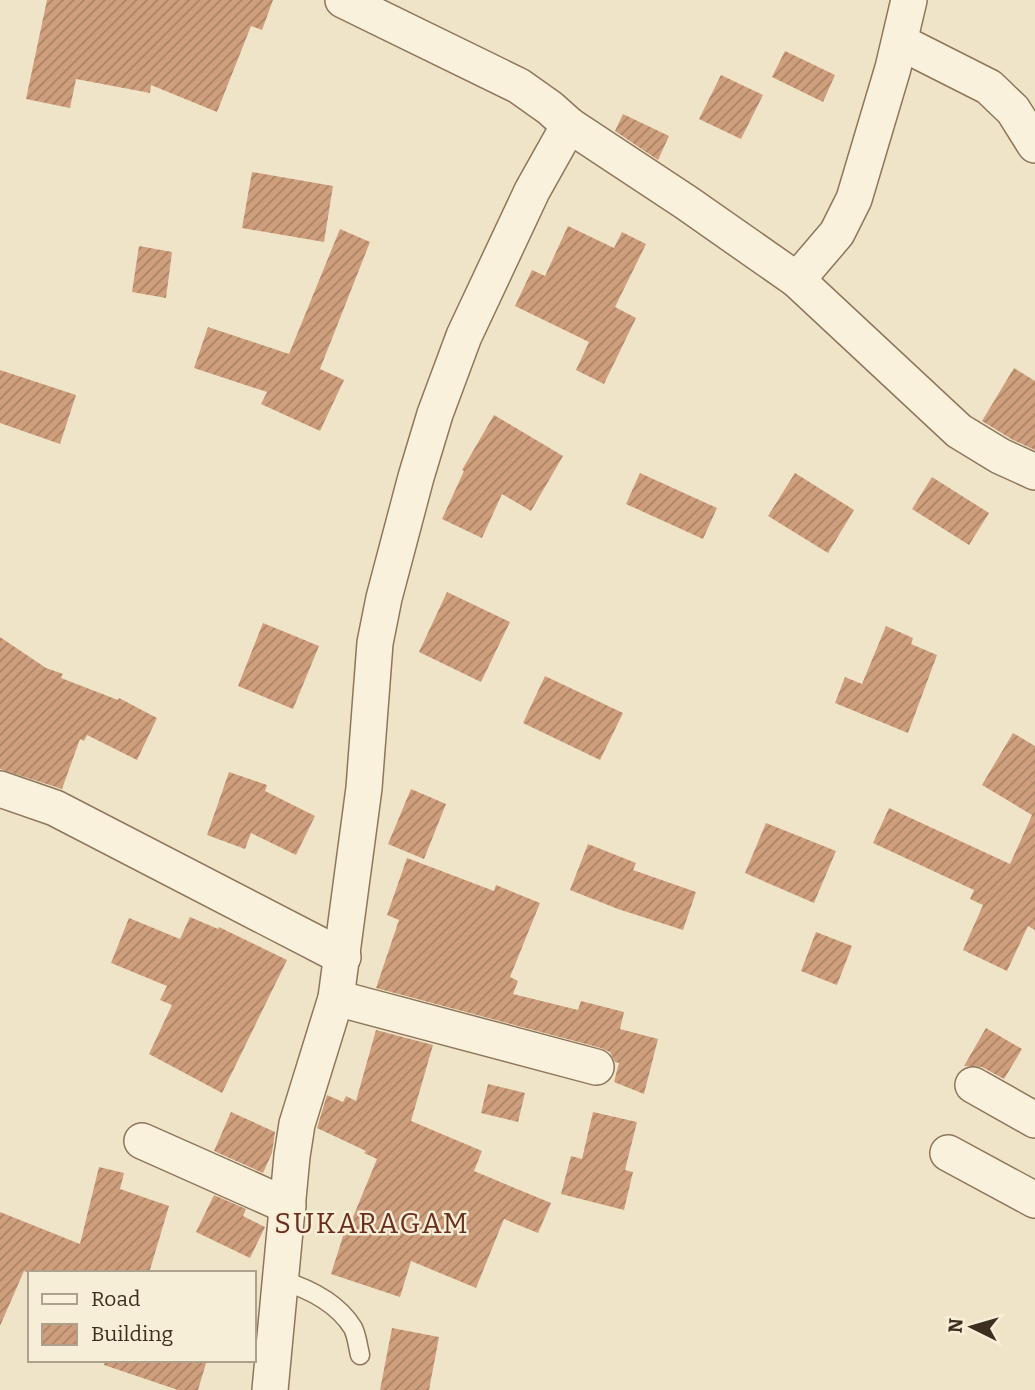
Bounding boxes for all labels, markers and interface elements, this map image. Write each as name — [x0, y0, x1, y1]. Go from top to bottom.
district label: SUKARAGAM — [274, 1207, 470, 1240]
legend — [28, 1271, 256, 1362]
text: Road — [91, 1286, 140, 1312]
north arrow — [937, 1292, 1007, 1362]
text: N — [943, 1317, 968, 1334]
text: Building — [91, 1321, 174, 1347]

